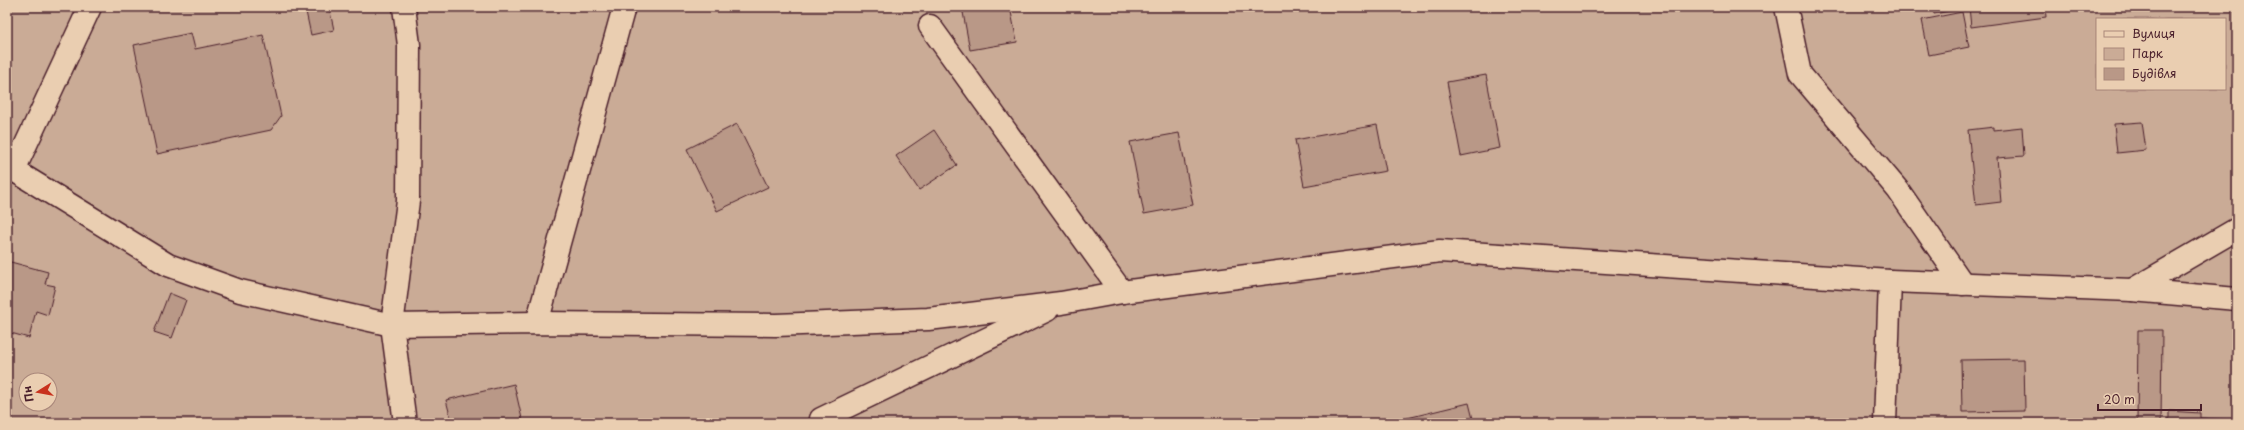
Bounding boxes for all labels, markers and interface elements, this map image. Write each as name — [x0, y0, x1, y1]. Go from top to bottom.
legend — [2096, 18, 2226, 90]
text: Вулиця — [2132, 24, 2175, 42]
text: Парк — [2132, 44, 2164, 62]
text: Будівля — [2132, 64, 2177, 82]
north arrow — [18, 372, 58, 412]
text: Пн — [18, 385, 38, 403]
scale bar — [2098, 386, 2201, 412]
text: 20 m — [2104, 390, 2135, 408]

